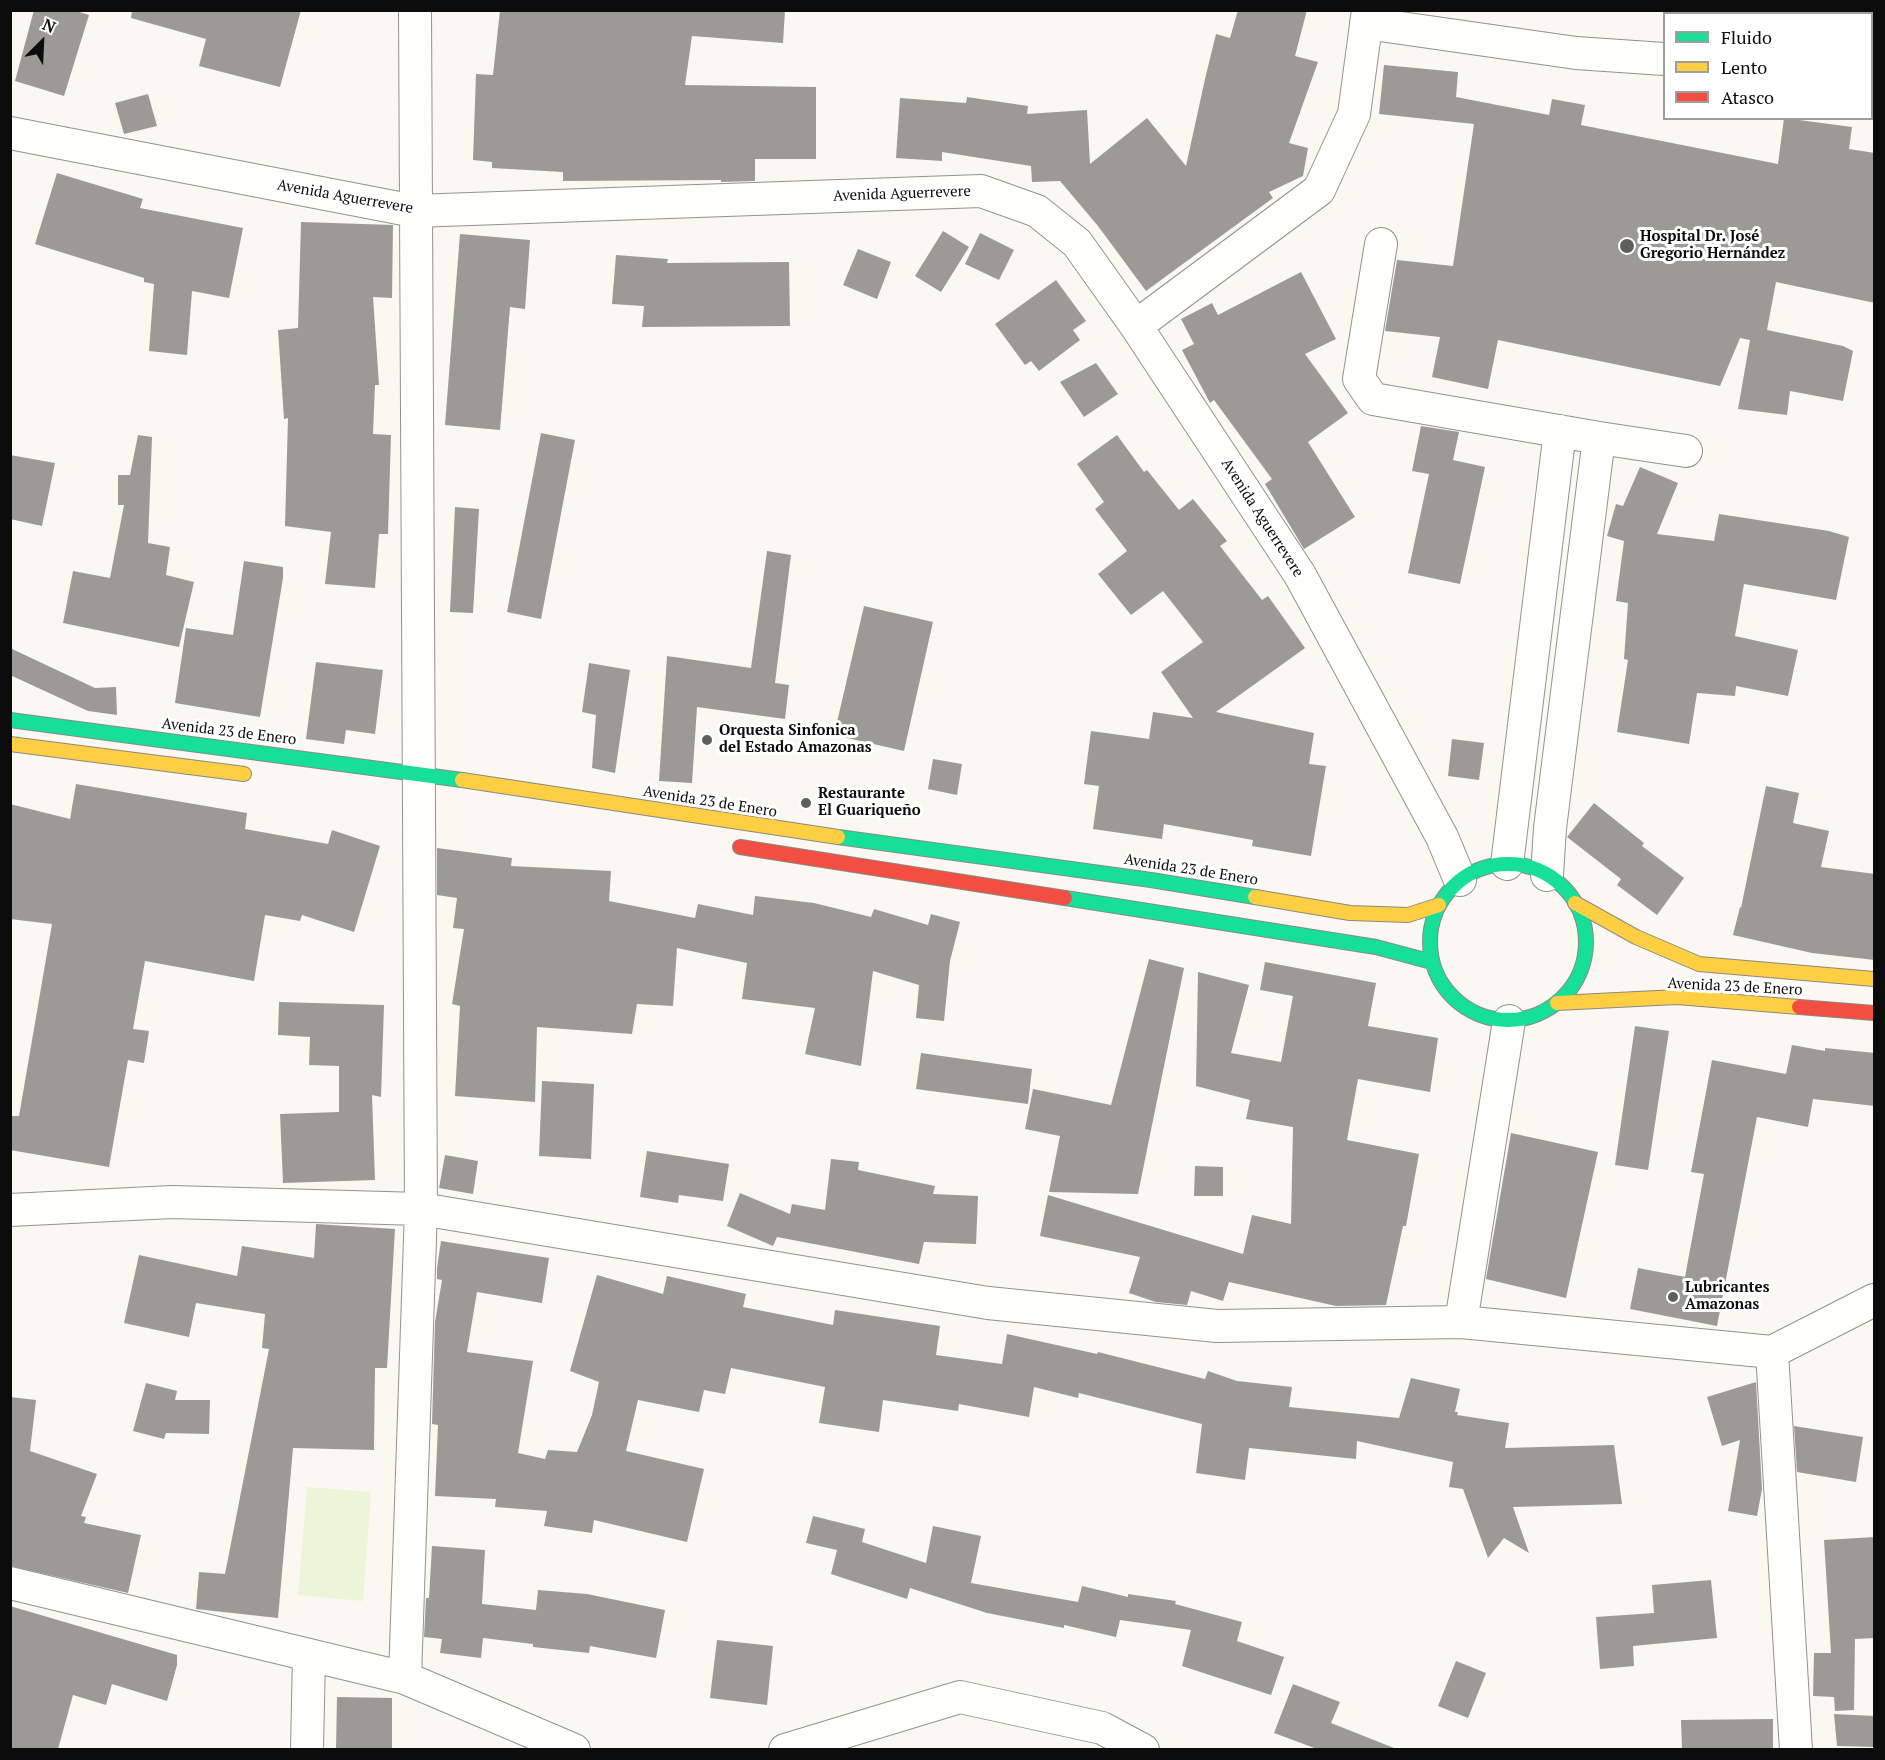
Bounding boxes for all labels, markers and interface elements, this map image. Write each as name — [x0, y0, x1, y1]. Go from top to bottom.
north arrow — [12, 12, 72, 72]
legend — [1663, 12, 1873, 120]
text: N — [39, 13, 59, 38]
text: Fluido — [1721, 25, 1772, 49]
text: Lento — [1721, 55, 1767, 79]
text: Atasco — [1721, 85, 1774, 109]
street label: Avenida Aguerrevere — [276, 176, 414, 218]
street label: Avenida Aguerrevere — [833, 183, 971, 205]
place label: Hospital Dr. José Gregorio Hernández — [1640, 228, 1785, 263]
marker: Hospital Dr. José Gregorio Hernández — [1618, 237, 1636, 255]
street label: Avenida Aguerrevere — [1217, 455, 1307, 581]
street label: Avenida 23 de Enero — [161, 715, 297, 749]
place label: Orquesta Sinfonica del Estado Amazonas — [719, 722, 872, 757]
marker: Orquesta Sinfonica del Estado Amazonas — [700, 733, 714, 747]
street label: Avenida 23 de Enero — [642, 783, 778, 821]
place label: Restaurante El Guariqueño — [818, 785, 921, 820]
marker: Restaurante El Guariqueño — [799, 796, 813, 810]
street label: Avenida 23 de Enero — [1123, 851, 1259, 889]
street label: Avenida 23 de Enero — [1667, 974, 1803, 1000]
place label: Lubricantes Amazonas — [1685, 1279, 1769, 1314]
marker: Lubricantes Amazonas — [1666, 1290, 1680, 1304]

